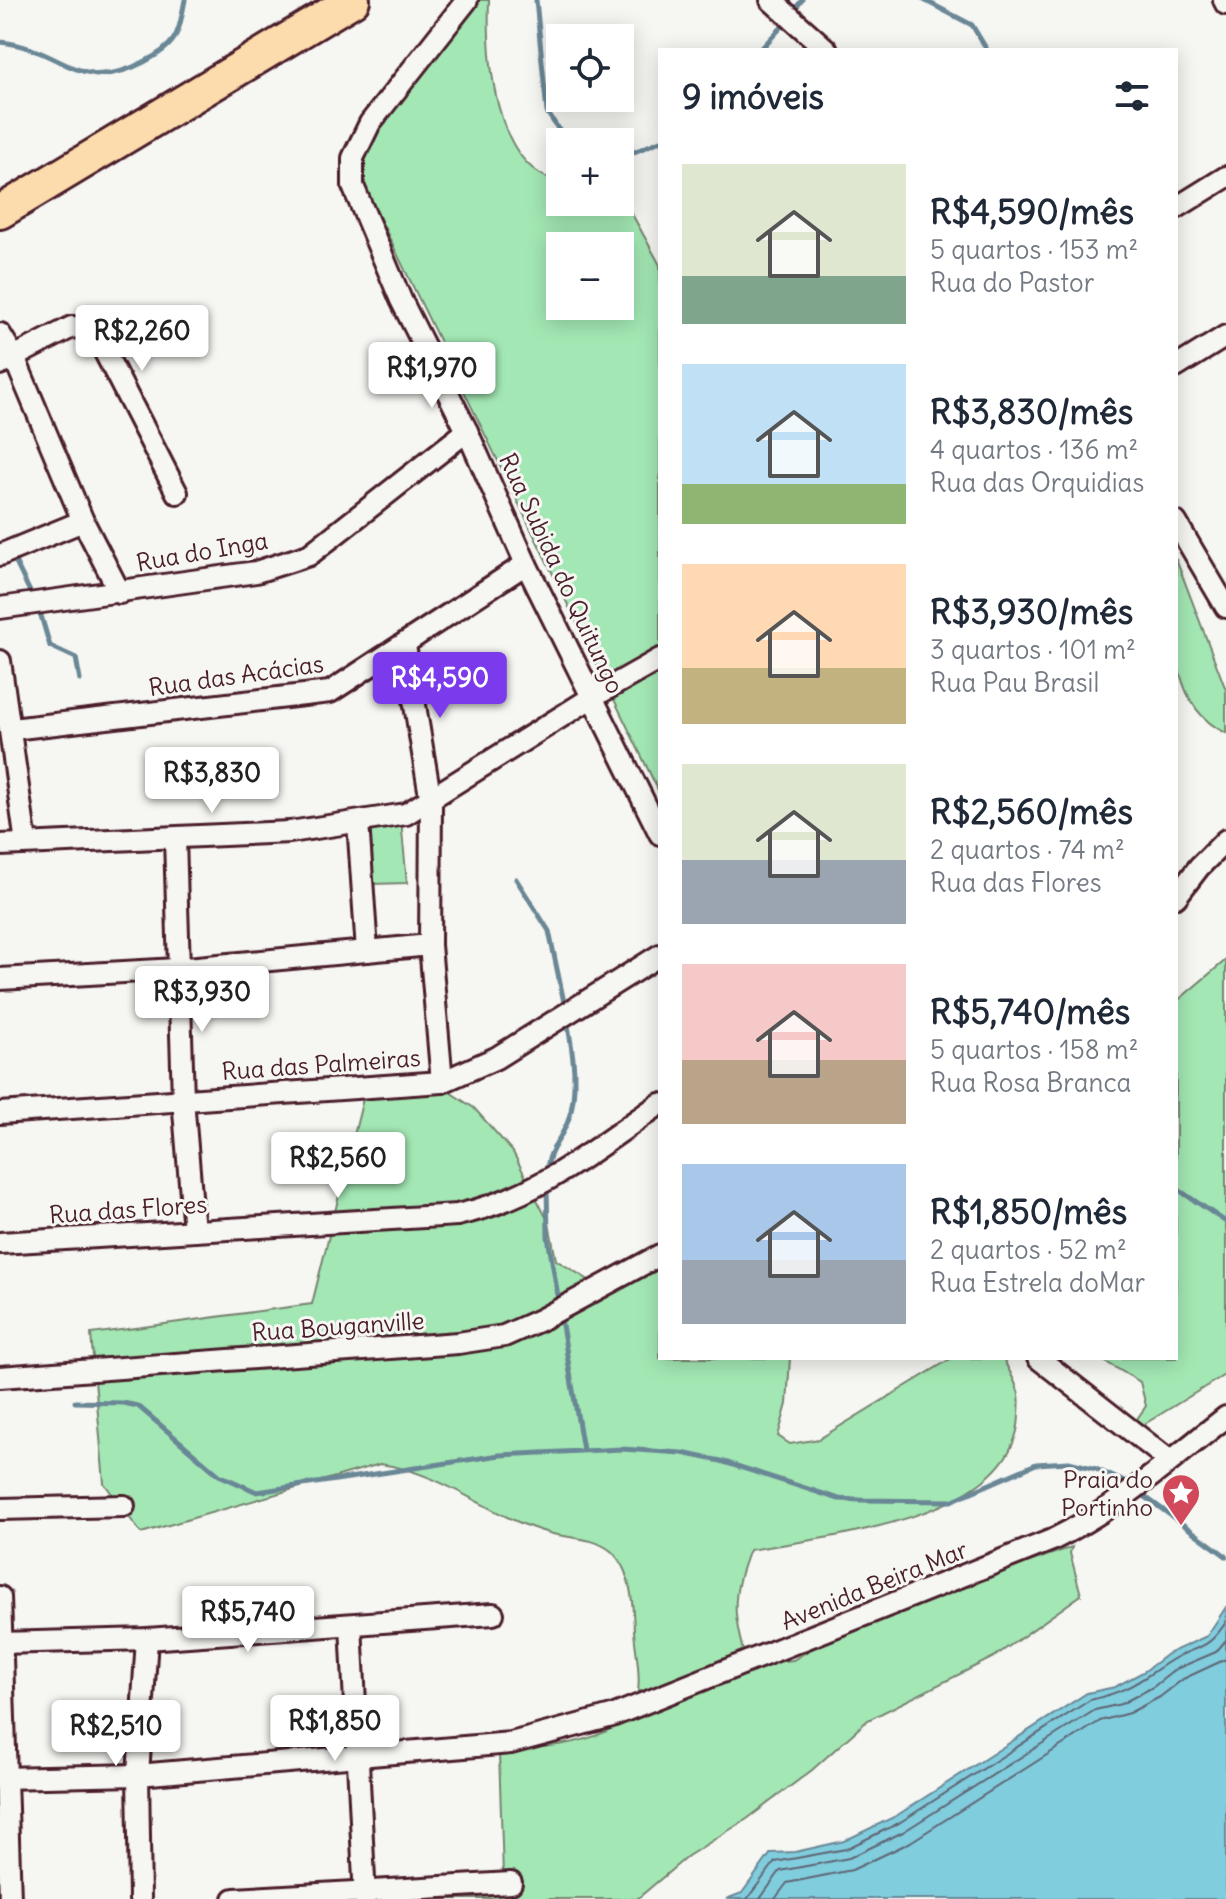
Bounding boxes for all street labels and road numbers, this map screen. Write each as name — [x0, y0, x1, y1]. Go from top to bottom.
street label: Rua Subida do Quitungo — [493, 448, 631, 698]
street label: Rua do Inga — [134, 525, 270, 577]
street label: Rua das Acácias — [147, 648, 325, 702]
street label: Rua das Palmeiras — [221, 1042, 421, 1086]
street label: Rua das Flores — [48, 1189, 208, 1229]
street label: Rua Bouganville — [251, 1305, 425, 1347]
street label: Avenida Beira Mar — [776, 1534, 972, 1636]

